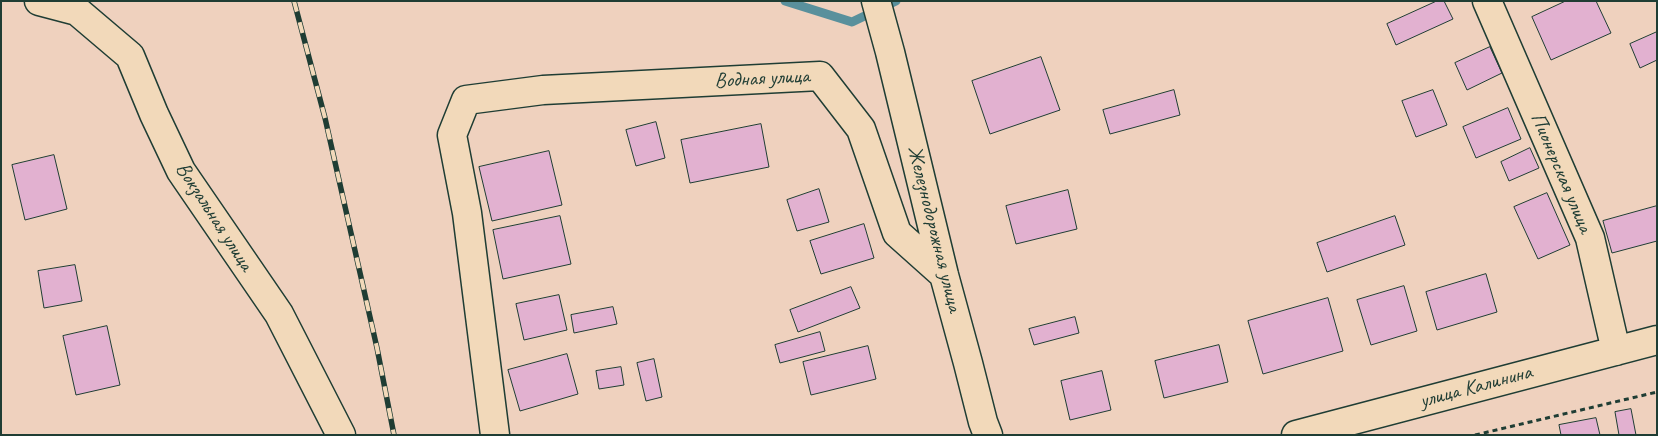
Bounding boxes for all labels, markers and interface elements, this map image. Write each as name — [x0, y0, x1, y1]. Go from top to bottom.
street label: Водная улица — [714, 64, 810, 94]
street label: Пионерская улица — [1524, 109, 1598, 237]
street label: Железнодорожная улица — [901, 143, 967, 315]
street label: Вокзальная улица — [170, 158, 258, 276]
street label: улица Калинина — [1417, 360, 1535, 414]

